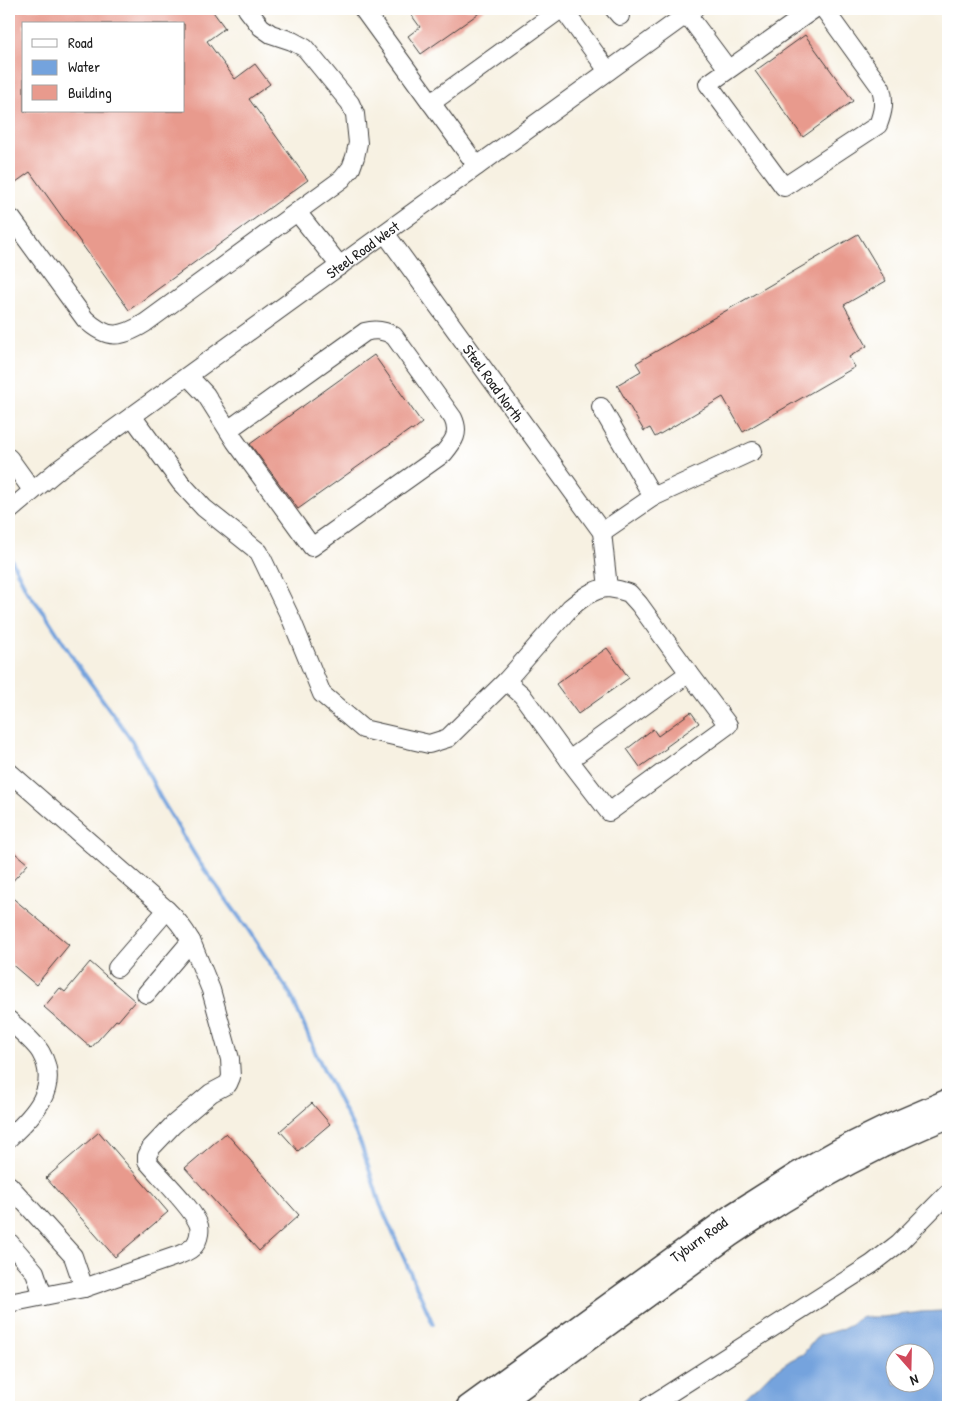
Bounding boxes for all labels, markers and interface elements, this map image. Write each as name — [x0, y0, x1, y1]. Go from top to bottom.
legend — [22, 22, 185, 112]
text: Road — [68, 32, 93, 53]
text: Water — [68, 56, 100, 77]
text: Building — [68, 82, 112, 103]
street label: Steel Road West — [322, 215, 404, 283]
street label: Steel Road North — [458, 340, 529, 426]
street label: Tyburn Road — [666, 1211, 732, 1267]
north arrow — [884, 1344, 934, 1394]
text: N — [907, 1370, 921, 1391]

